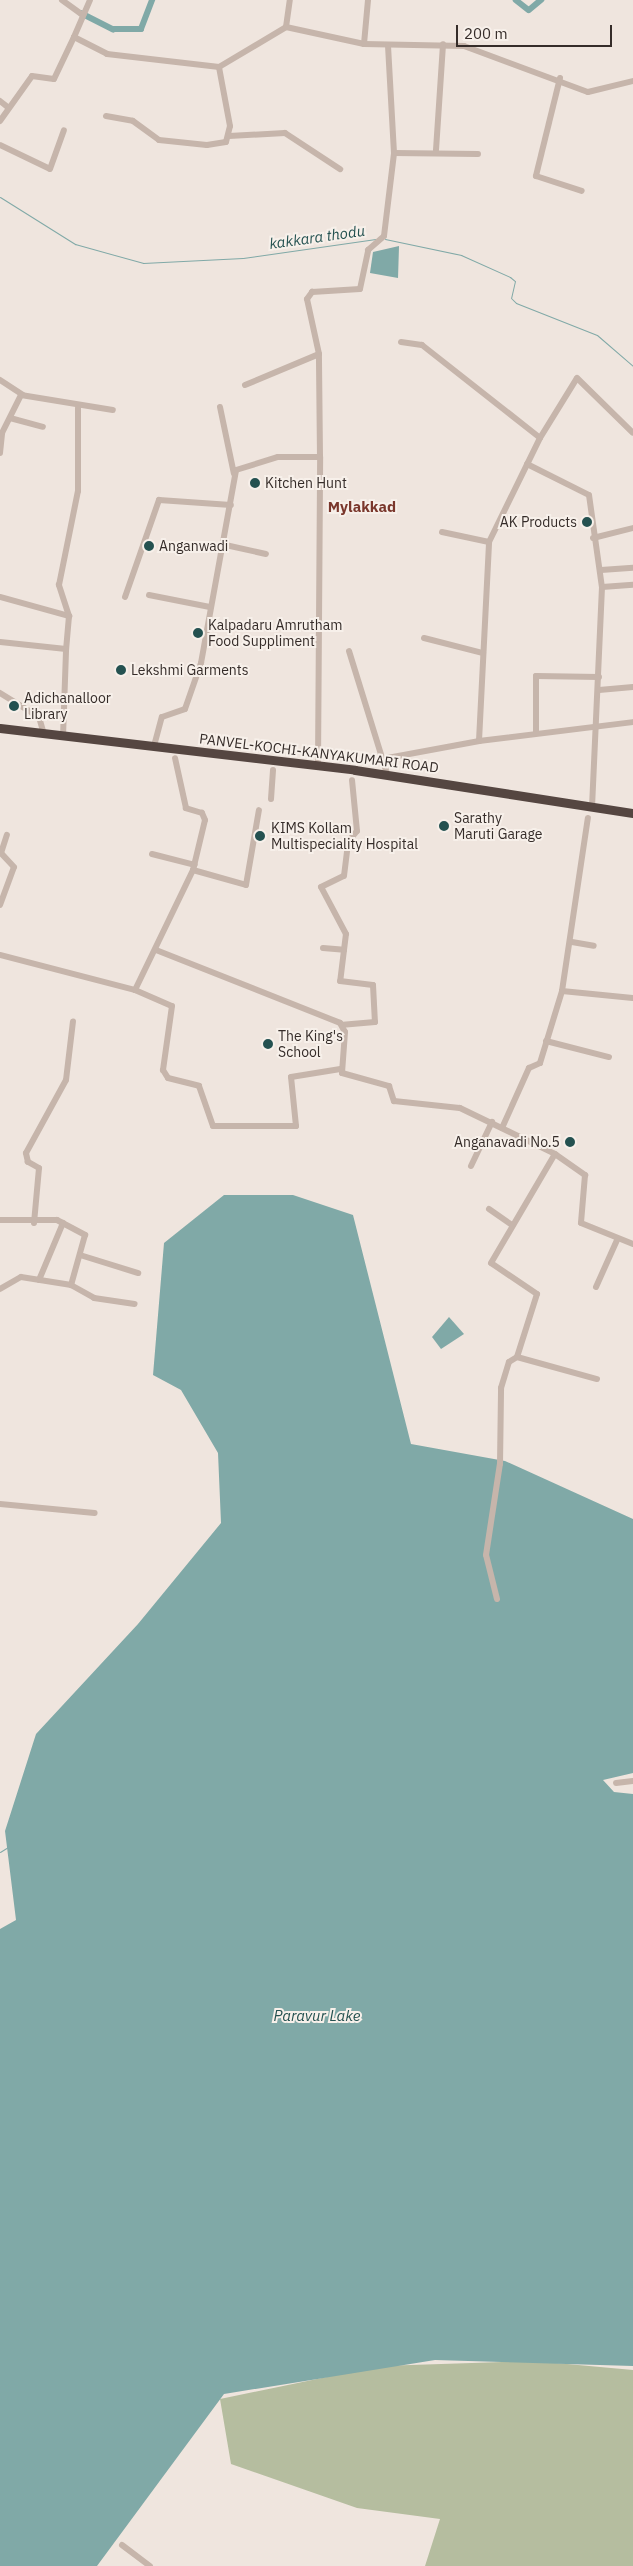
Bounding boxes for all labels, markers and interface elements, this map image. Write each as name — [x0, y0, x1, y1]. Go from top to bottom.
scale bar — [458, 15, 614, 47]
text: 200 m — [464, 24, 508, 43]
water label: kakkara thodu — [268, 221, 366, 253]
place label: Kitchen Hunt — [265, 475, 347, 491]
marker: Kitchen Hunt — [249, 477, 261, 489]
district label: Mylakkad — [328, 498, 396, 516]
place label: AK Products — [500, 514, 577, 530]
marker: AK Products — [581, 516, 593, 528]
place label: Anganwadi — [159, 538, 228, 554]
marker: Anganwadi — [143, 540, 155, 552]
place label: Kalpadaru Amrutham Food Suppliment — [208, 617, 342, 650]
marker: Kalpadaru Amrutham Food Suppliment — [192, 627, 204, 639]
place label: Lekshmi Garments — [131, 662, 249, 678]
marker: Lekshmi Garments — [115, 664, 127, 676]
place label: Adichanalloor Library — [24, 690, 111, 722]
marker: Adichanalloor Library — [8, 700, 20, 712]
street label: PANVEL-KOCHI-KANYAKUMARI ROAD — [198, 730, 440, 776]
place label: Sarathy Maruti Garage — [454, 810, 542, 842]
place label: KIMS Kollam Multispeciality Hospital — [271, 820, 418, 852]
marker: Sarathy Maruti Garage — [438, 820, 450, 832]
marker: KIMS Kollam Multispeciality Hospital — [253, 829, 267, 843]
place label: The King's School — [278, 1028, 343, 1060]
marker: The King's School — [262, 1038, 274, 1050]
place label: Anganavadi No.5 — [454, 1134, 560, 1150]
marker: Anganavadi No.5 — [564, 1136, 576, 1148]
water label: Paravur Lake — [274, 2007, 360, 2025]

